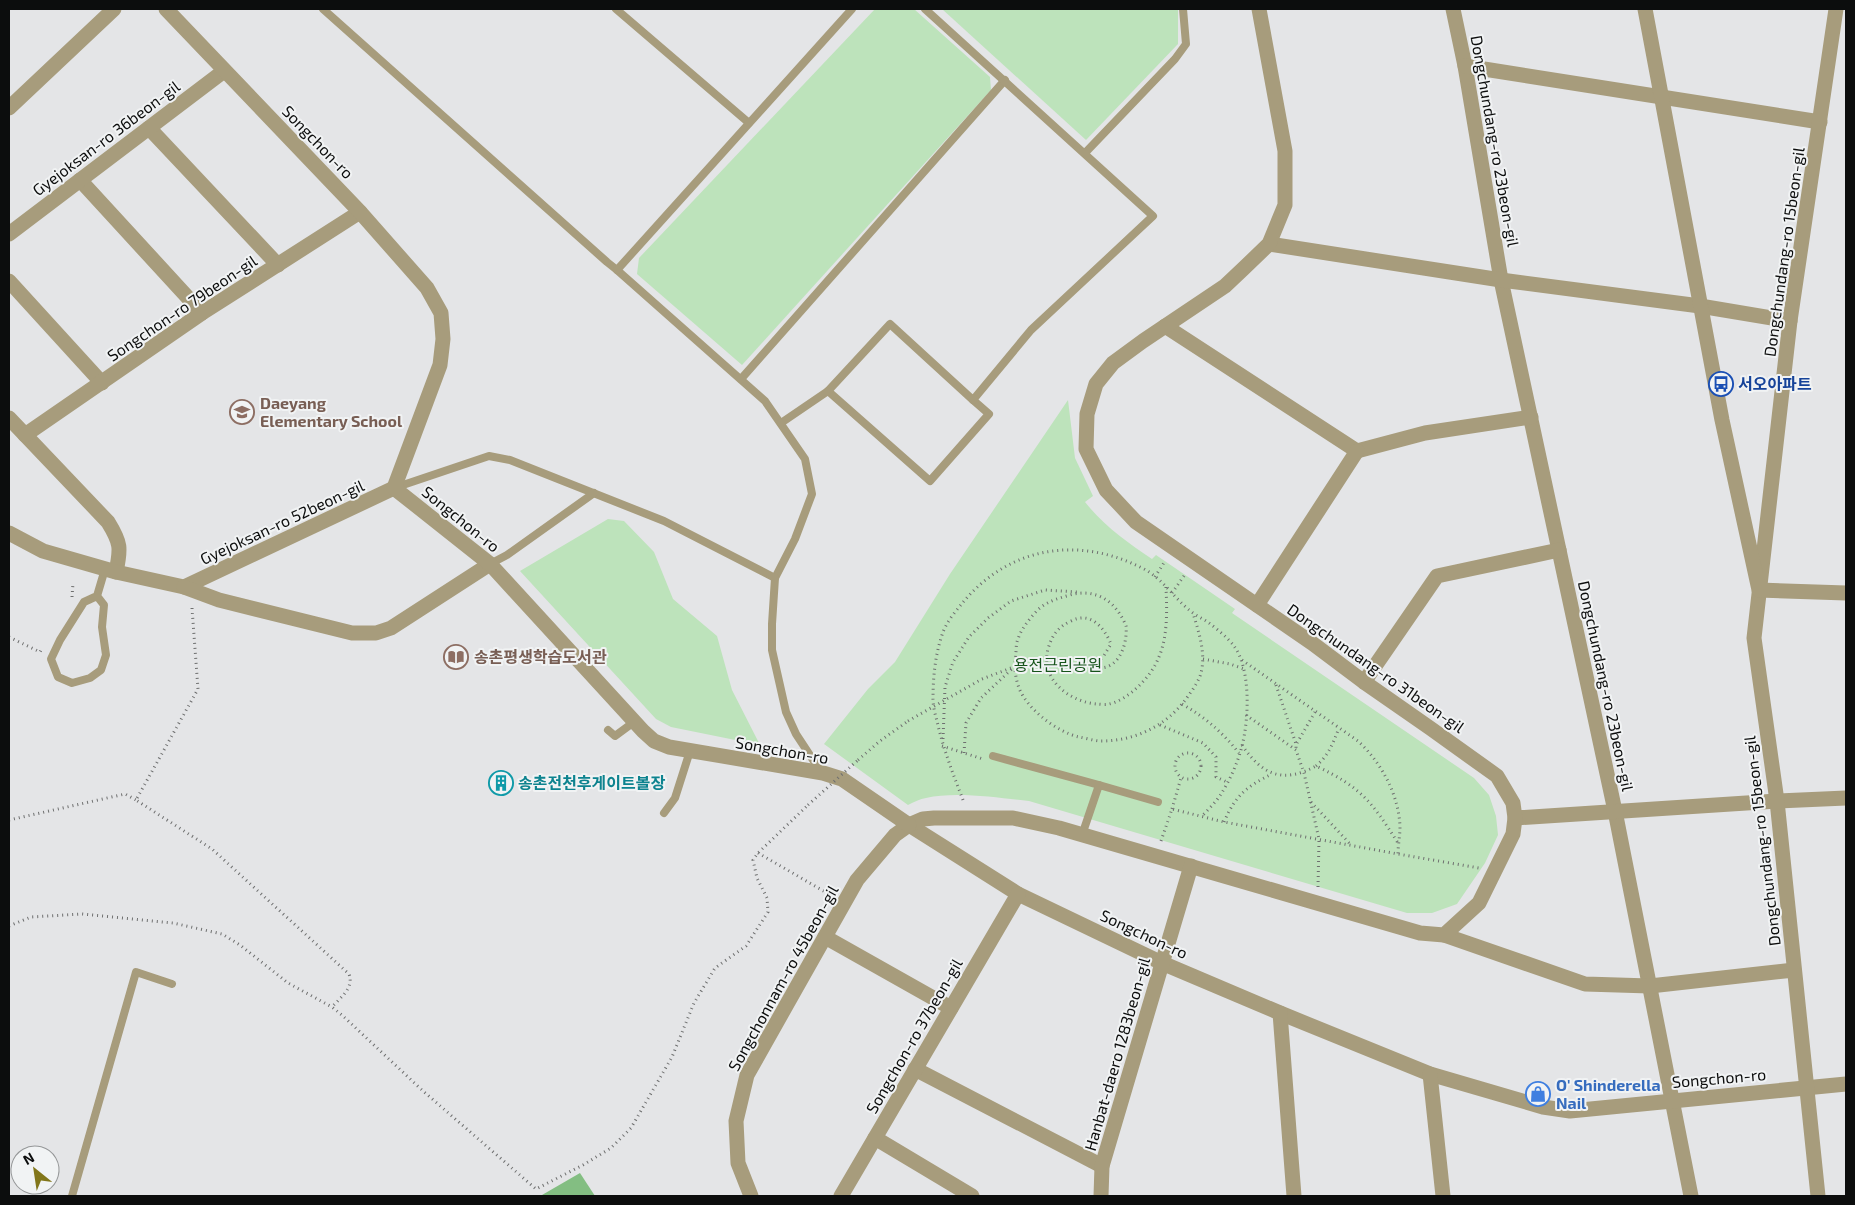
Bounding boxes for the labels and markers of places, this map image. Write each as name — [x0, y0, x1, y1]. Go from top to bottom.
bus stop icon: 서오아파트 — [1708, 371, 1734, 397]
place label: 서오아파트 — [1738, 374, 1812, 393]
place label: Daeyang Elementary School — [260, 393, 403, 431]
school or university icon: Daeyang Elementary School — [229, 399, 255, 425]
library icon: 송촌평생학습도서관 — [443, 644, 469, 670]
place label: 송촌평생학습도서관 — [474, 647, 607, 666]
building icon: 송촌전천후게이트볼장 — [488, 770, 514, 796]
place label: 송촌전천후게이트볼장 — [518, 773, 665, 792]
place label: O' Shinderella Nail — [1556, 1075, 1661, 1112]
shop icon: O' Shinderella Nail — [1525, 1081, 1551, 1107]

